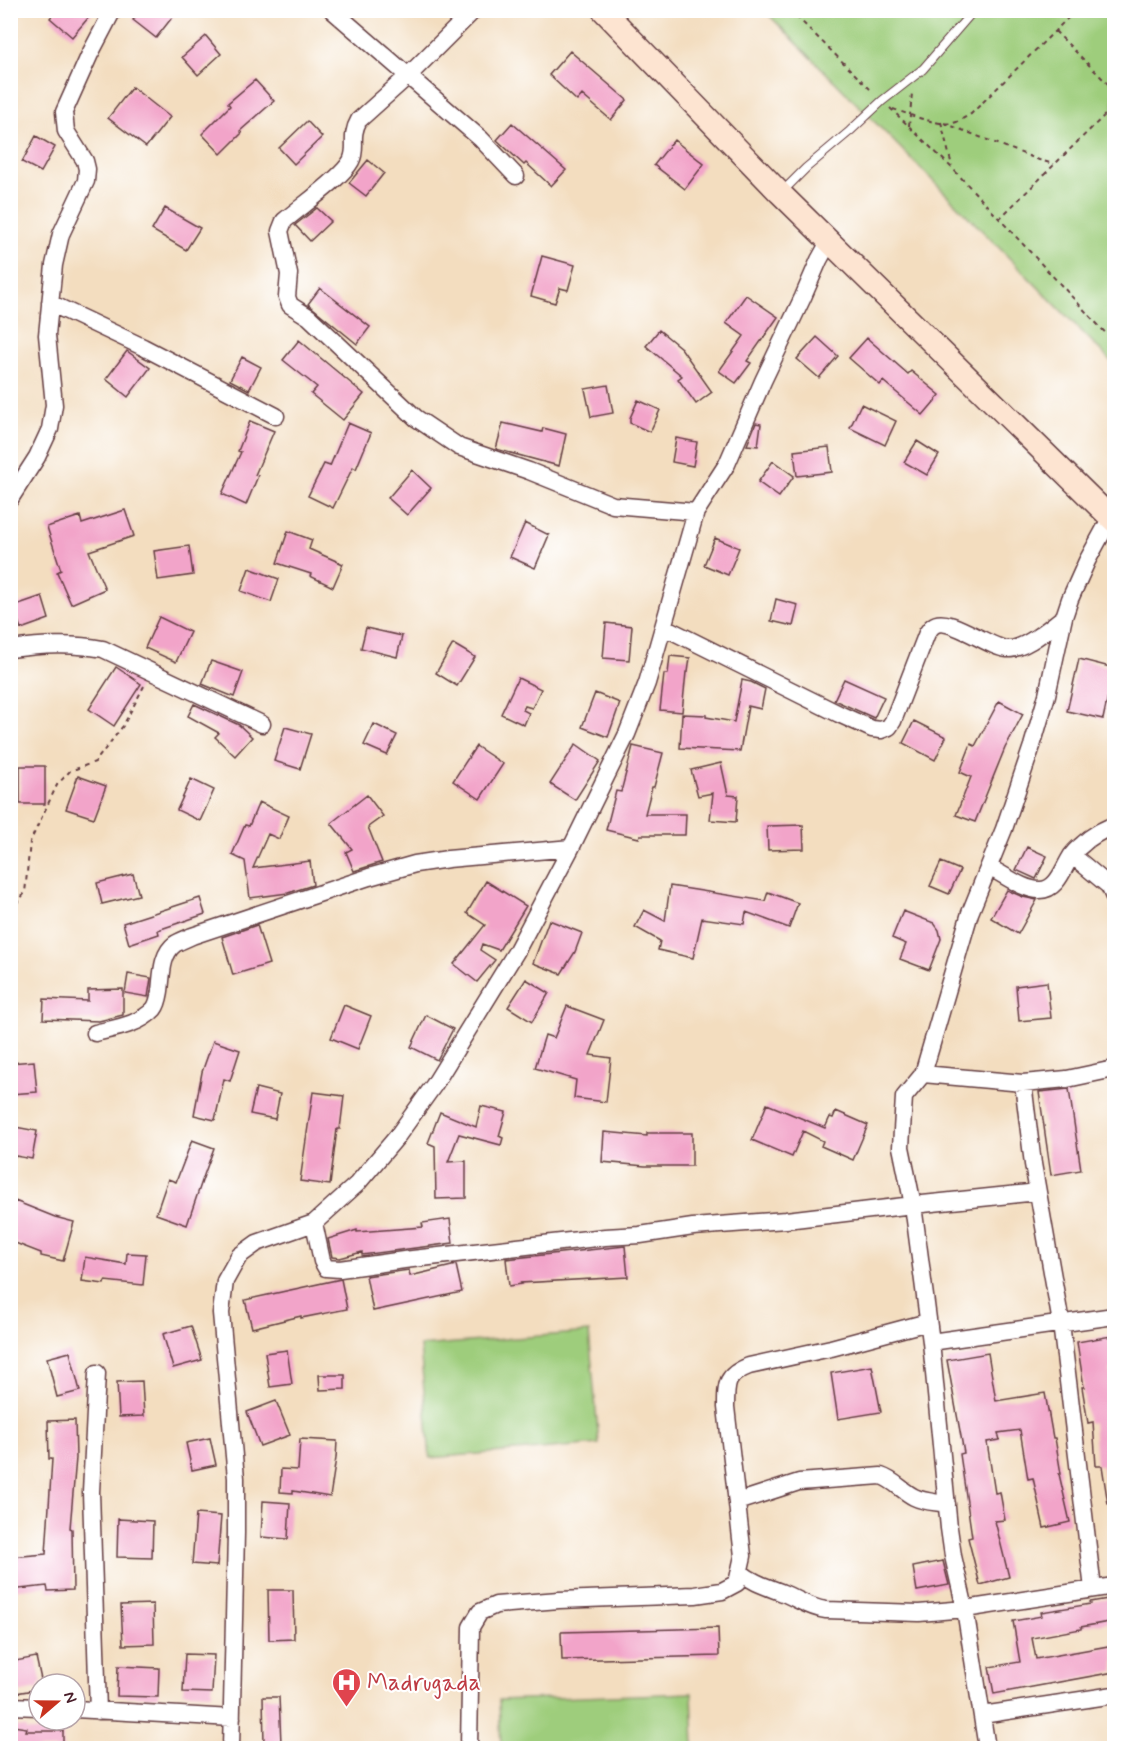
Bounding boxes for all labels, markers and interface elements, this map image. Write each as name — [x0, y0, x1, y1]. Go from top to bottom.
hospital icon: Madrugada — [330, 1666, 362, 1708]
place label: Madrugada — [367, 1668, 481, 1699]
north arrow — [27, 1672, 87, 1732]
text: N — [58, 1689, 81, 1706]

